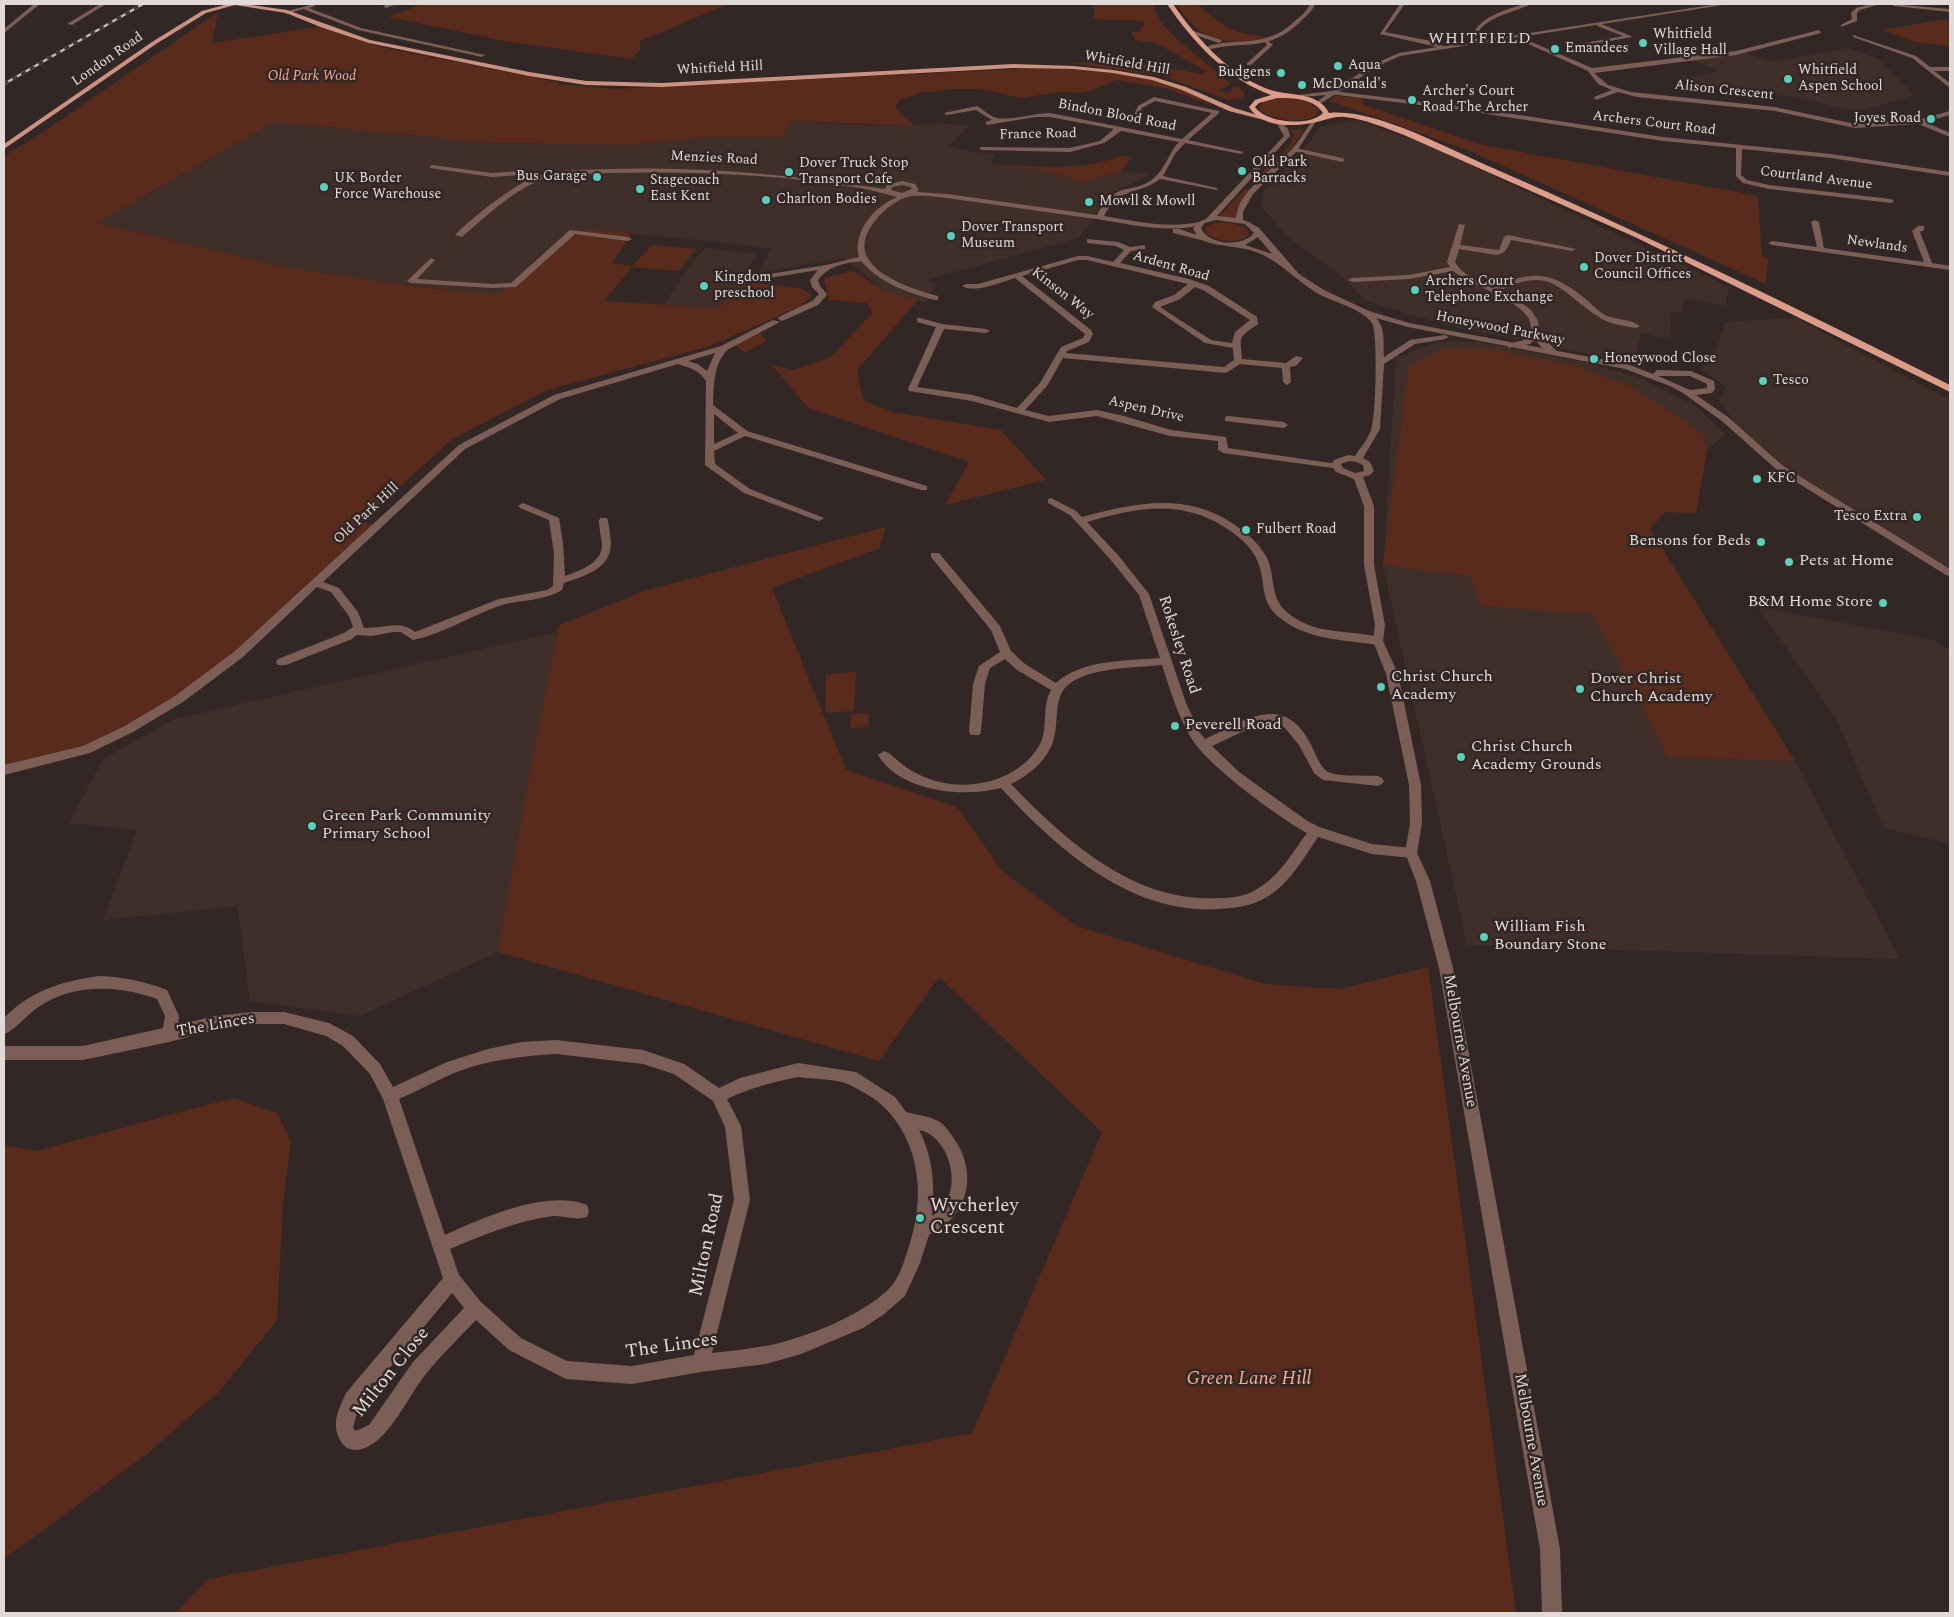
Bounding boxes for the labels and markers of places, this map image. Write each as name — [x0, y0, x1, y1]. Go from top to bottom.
place label: Whitfield Village Hall — [1653, 27, 1727, 59]
marker: Whitfield Village Hall — [1637, 37, 1649, 49]
place label: Emandees — [1565, 41, 1629, 57]
marker: Emandees — [1549, 43, 1561, 55]
place label: Aqua — [1348, 58, 1381, 74]
marker: Aqua — [1332, 60, 1344, 72]
place label: Whitfield Aspen School — [1798, 63, 1883, 95]
place label: Budgens — [1218, 65, 1271, 81]
marker: Budgens — [1275, 67, 1287, 79]
marker: Whitfield Aspen School — [1782, 73, 1794, 85]
place label: McDonald's — [1312, 77, 1387, 93]
marker: McDonald's — [1296, 79, 1308, 91]
place label: Archer's Court Road The Archer — [1422, 84, 1528, 116]
marker: Archer's Court Road The Archer — [1406, 94, 1418, 106]
place label: Joyes Road — [1854, 111, 1921, 127]
marker: Joyes Road — [1925, 113, 1937, 125]
place label: Old Park Barracks — [1252, 155, 1308, 188]
place label: Dover Truck Stop Transport Cafe — [799, 156, 908, 188]
marker: Old Park Barracks — [1236, 165, 1248, 177]
marker: Dover Truck Stop Transport Cafe — [783, 166, 795, 178]
place label: Bus Garage — [516, 169, 587, 185]
place label: UK Border Force Warehouse — [334, 171, 441, 203]
marker: Bus Garage — [591, 171, 603, 183]
place label: Stagecoach East Kent — [650, 173, 720, 206]
marker: UK Border Force Warehouse — [318, 181, 330, 193]
marker: Stagecoach East Kent — [634, 183, 646, 195]
place label: Charlton Bodies — [776, 192, 877, 208]
marker: Charlton Bodies — [760, 194, 772, 206]
place label: Mowll & Mowll — [1099, 194, 1195, 210]
marker: Mowll & Mowll — [1083, 196, 1095, 208]
place label: Dover Transport Museum — [961, 220, 1064, 252]
marker: Dover Transport Museum — [945, 230, 957, 242]
place label: Dover District Council Offices — [1594, 251, 1691, 284]
marker: Dover District Council Offices — [1578, 261, 1590, 273]
place label: Kingdom preschool — [714, 270, 774, 302]
place label: Archers Court Telephone Exchange — [1425, 274, 1553, 306]
marker: Kingdom preschool — [698, 280, 710, 292]
marker: Archers Court Telephone Exchange — [1409, 284, 1421, 296]
place label: Honeywood Close — [1604, 351, 1716, 367]
marker: Honeywood Close — [1588, 353, 1600, 365]
place label: Tesco — [1773, 373, 1809, 389]
marker: Tesco — [1757, 375, 1769, 387]
place label: KFC — [1767, 471, 1796, 487]
marker: KFC — [1751, 473, 1763, 485]
place label: Tesco Extra — [1834, 509, 1907, 525]
marker: Tesco Extra — [1911, 511, 1923, 523]
place label: Fulbert Road — [1256, 522, 1337, 538]
marker: Fulbert Road — [1240, 524, 1252, 536]
place label: Bensons for Beds — [1629, 532, 1751, 552]
marker: Bensons for Beds — [1755, 536, 1767, 548]
place label: Pets at Home — [1799, 552, 1894, 572]
marker: Pets at Home — [1783, 556, 1795, 568]
place label: B&M Home Store — [1748, 593, 1873, 613]
marker: B&M Home Store — [1877, 597, 1889, 609]
place label: Christ Church Academy — [1391, 668, 1493, 706]
place label: Dover Christ Church Academy — [1590, 670, 1712, 708]
marker: Christ Church Academy — [1375, 681, 1387, 693]
marker: Dover Christ Church Academy — [1574, 683, 1586, 695]
place label: Peverell Road — [1185, 716, 1282, 736]
marker: Peverell Road — [1169, 720, 1181, 732]
place label: Christ Church Academy Grounds — [1471, 738, 1602, 776]
marker: Christ Church Academy Grounds — [1455, 751, 1467, 763]
place label: Green Park Community Primary School — [322, 807, 491, 845]
marker: Green Park Community Primary School — [306, 820, 318, 832]
place label: William Fish Boundary Stone — [1494, 918, 1606, 956]
marker: William Fish Boundary Stone — [1478, 931, 1490, 943]
place label: Wycherley Crescent — [930, 1196, 1019, 1240]
marker: Wycherley Crescent — [914, 1212, 926, 1224]

